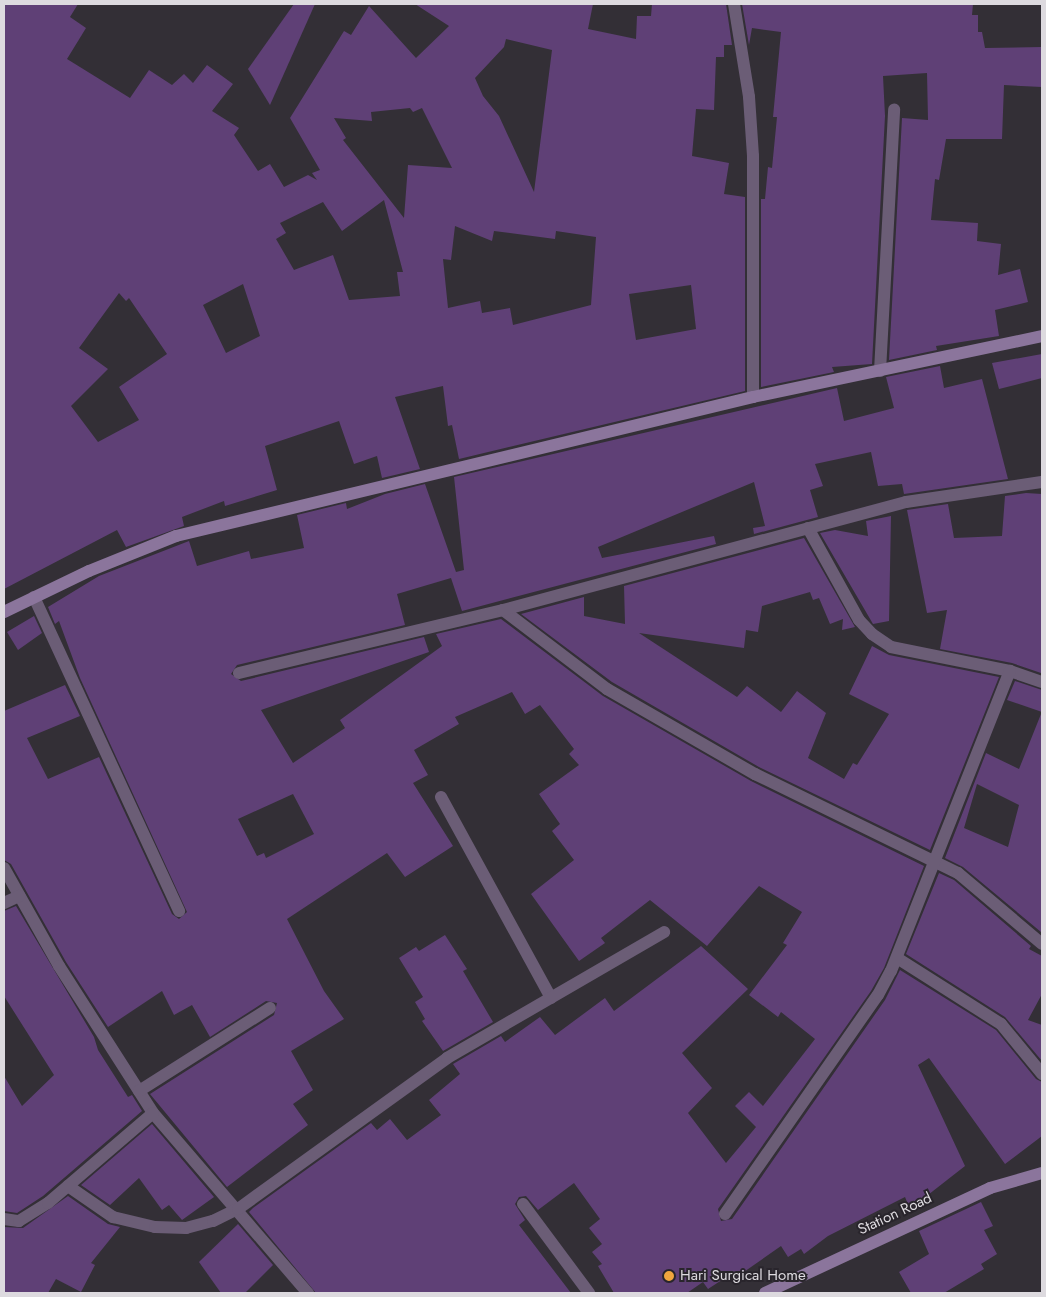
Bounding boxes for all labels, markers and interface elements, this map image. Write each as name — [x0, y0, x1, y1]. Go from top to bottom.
street label: Station Road — [855, 1189, 935, 1239]
place label: Hari Surgical Home — [680, 1267, 806, 1285]
marker: Hari Surgical Home — [662, 1269, 676, 1283]

